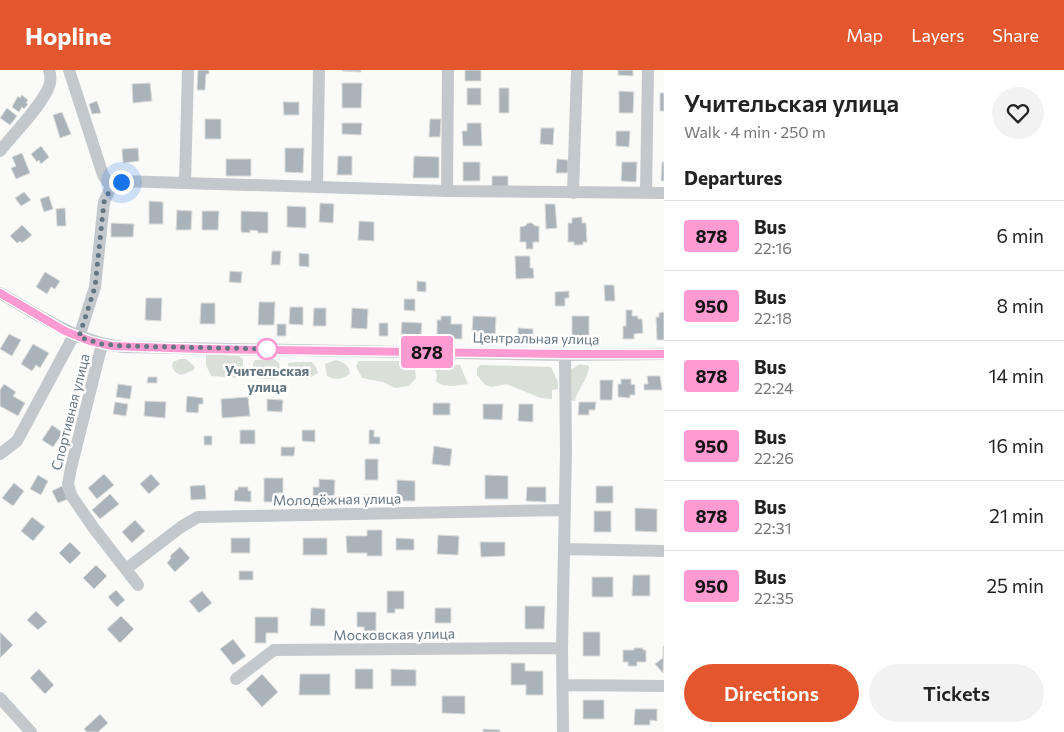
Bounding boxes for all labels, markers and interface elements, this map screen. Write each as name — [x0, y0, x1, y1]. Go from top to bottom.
text: Hopline — [25, 21, 111, 50]
text: Map — [846, 24, 883, 46]
text: Layers — [911, 24, 964, 46]
text: Share — [992, 24, 1039, 46]
button: heart — [992, 87, 1044, 139]
text: Учительская улица — [684, 88, 899, 117]
text: Walk · 4 min · 250 m — [684, 122, 826, 141]
text: Departures — [684, 166, 782, 189]
your location — [109, 170, 134, 195]
text: Bus — [754, 215, 786, 238]
text: 6 min — [996, 224, 1044, 247]
text: 878 — [696, 225, 727, 247]
text: 22:16 — [754, 238, 792, 257]
text: Bus — [754, 285, 786, 308]
text: 8 min — [996, 294, 1044, 317]
text: 950 — [695, 295, 728, 317]
text: 22:18 — [754, 308, 792, 327]
street label: Центральная улица — [472, 328, 600, 348]
line badge: 878 — [398, 336, 456, 368]
marker: Учительская улица — [256, 338, 278, 360]
text: 878 — [411, 341, 443, 363]
street label: Спортивная улица — [47, 352, 93, 472]
text: Bus — [754, 355, 786, 378]
place label: Учительская улица — [225, 362, 309, 395]
text: 14 min — [988, 364, 1044, 387]
text: 878 — [696, 365, 727, 387]
text: 22:24 — [754, 378, 794, 397]
text: Bus — [754, 425, 786, 448]
text: 16 min — [988, 434, 1044, 457]
text: 950 — [695, 435, 728, 457]
text: 22:26 — [754, 448, 794, 467]
street label: Молодёжная улица — [273, 489, 401, 509]
text: Bus — [754, 495, 786, 518]
text: 21 min — [989, 504, 1044, 527]
text: 878 — [696, 505, 727, 527]
text: 22:31 — [754, 518, 792, 537]
text: Bus — [754, 565, 786, 588]
text: 25 min — [987, 574, 1044, 597]
text: 950 — [695, 575, 728, 597]
text: 22:35 — [754, 588, 794, 607]
street label: Московская улица — [333, 624, 455, 644]
button: Directions — [684, 664, 859, 722]
button: Tickets — [869, 664, 1044, 722]

